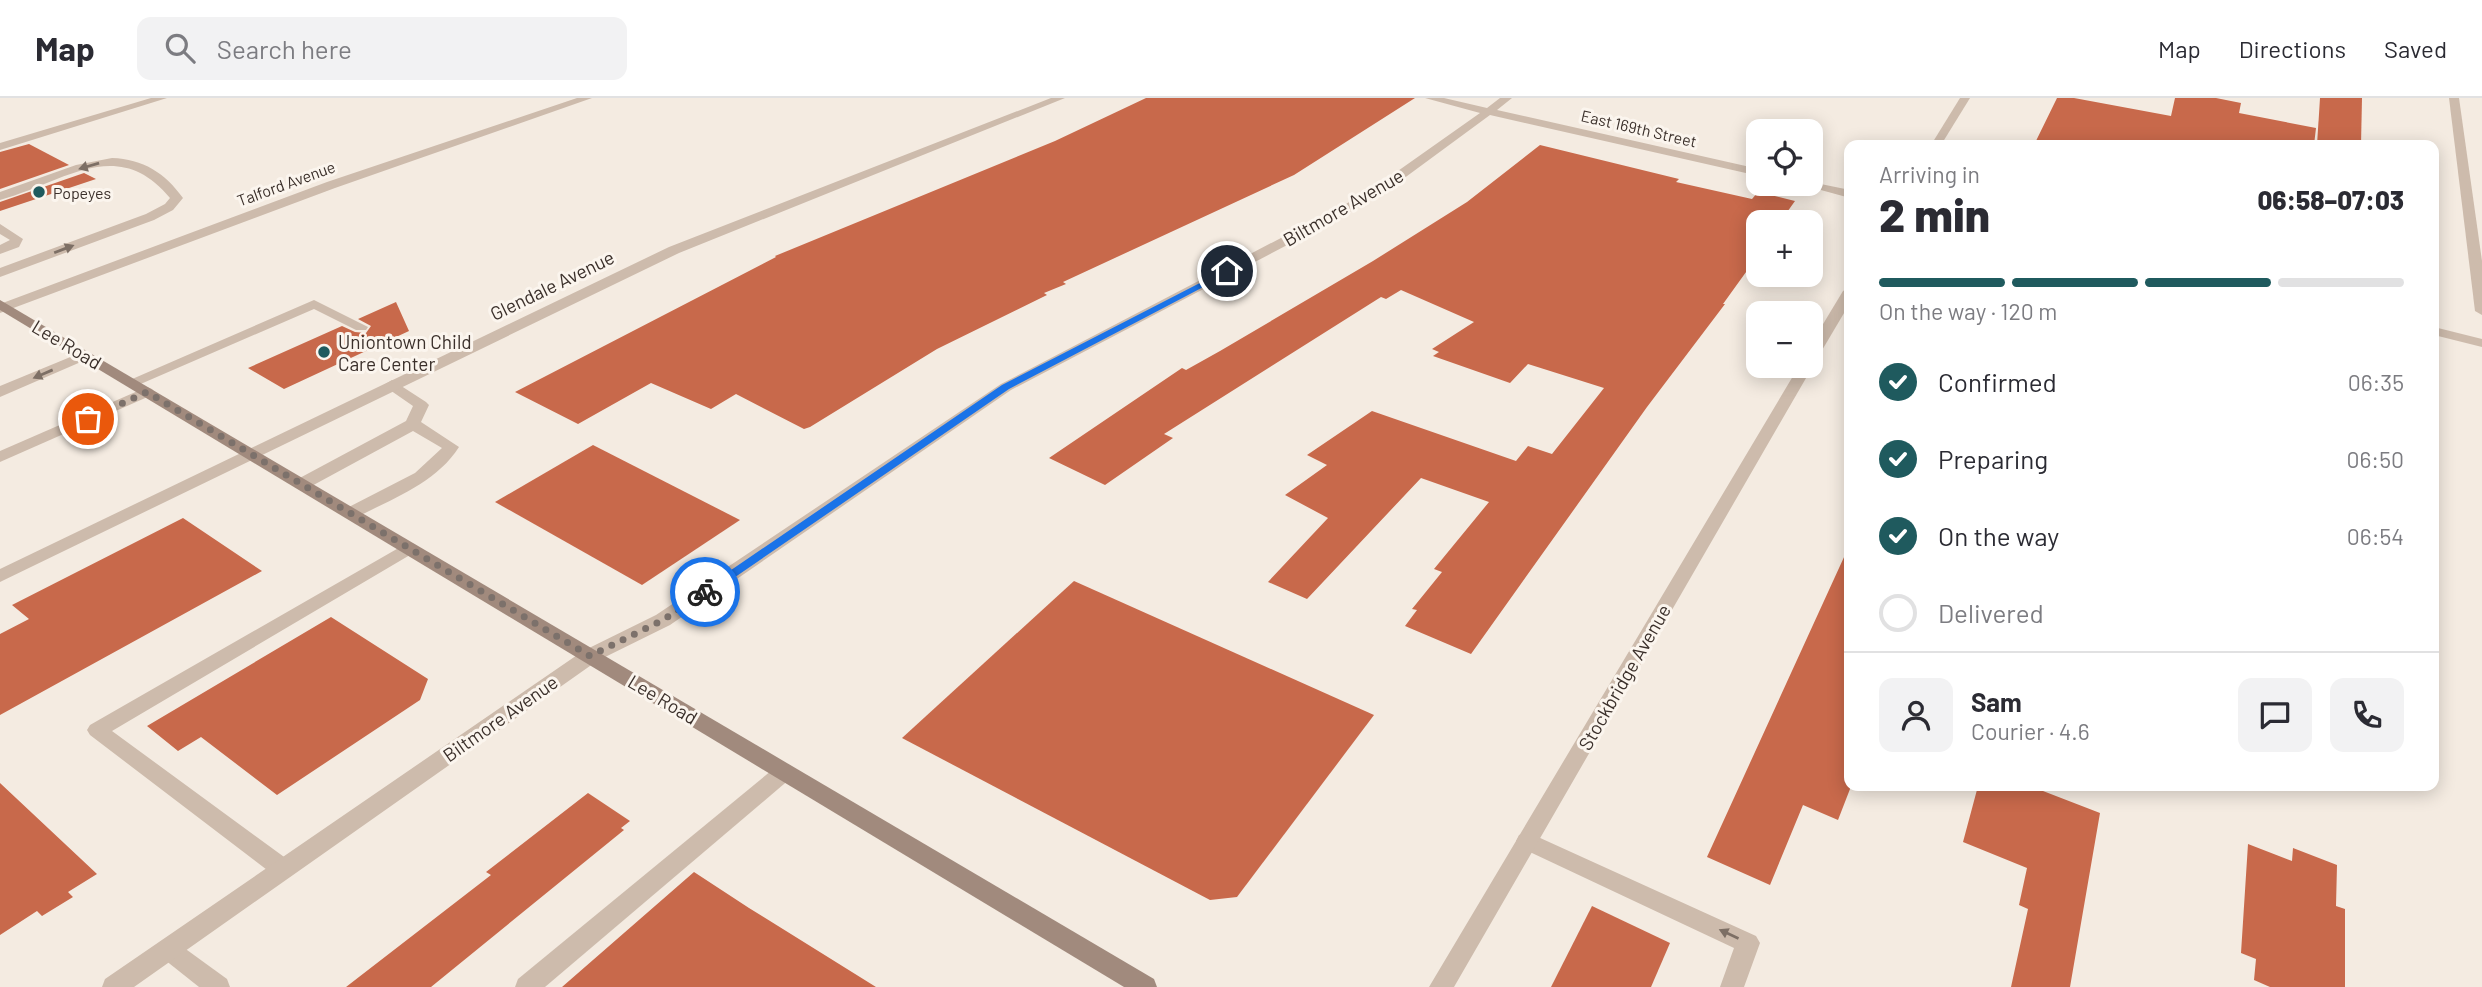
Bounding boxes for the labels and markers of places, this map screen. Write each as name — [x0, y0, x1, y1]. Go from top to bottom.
place label: Popeyes — [53, 183, 111, 202]
marker: Popeyes — [31, 184, 47, 200]
pin — [1197, 241, 1257, 301]
place label: Uniontown Child Care Center — [338, 330, 472, 375]
marker: Uniontown Child Care Center — [316, 344, 332, 360]
pin — [58, 389, 118, 449]

